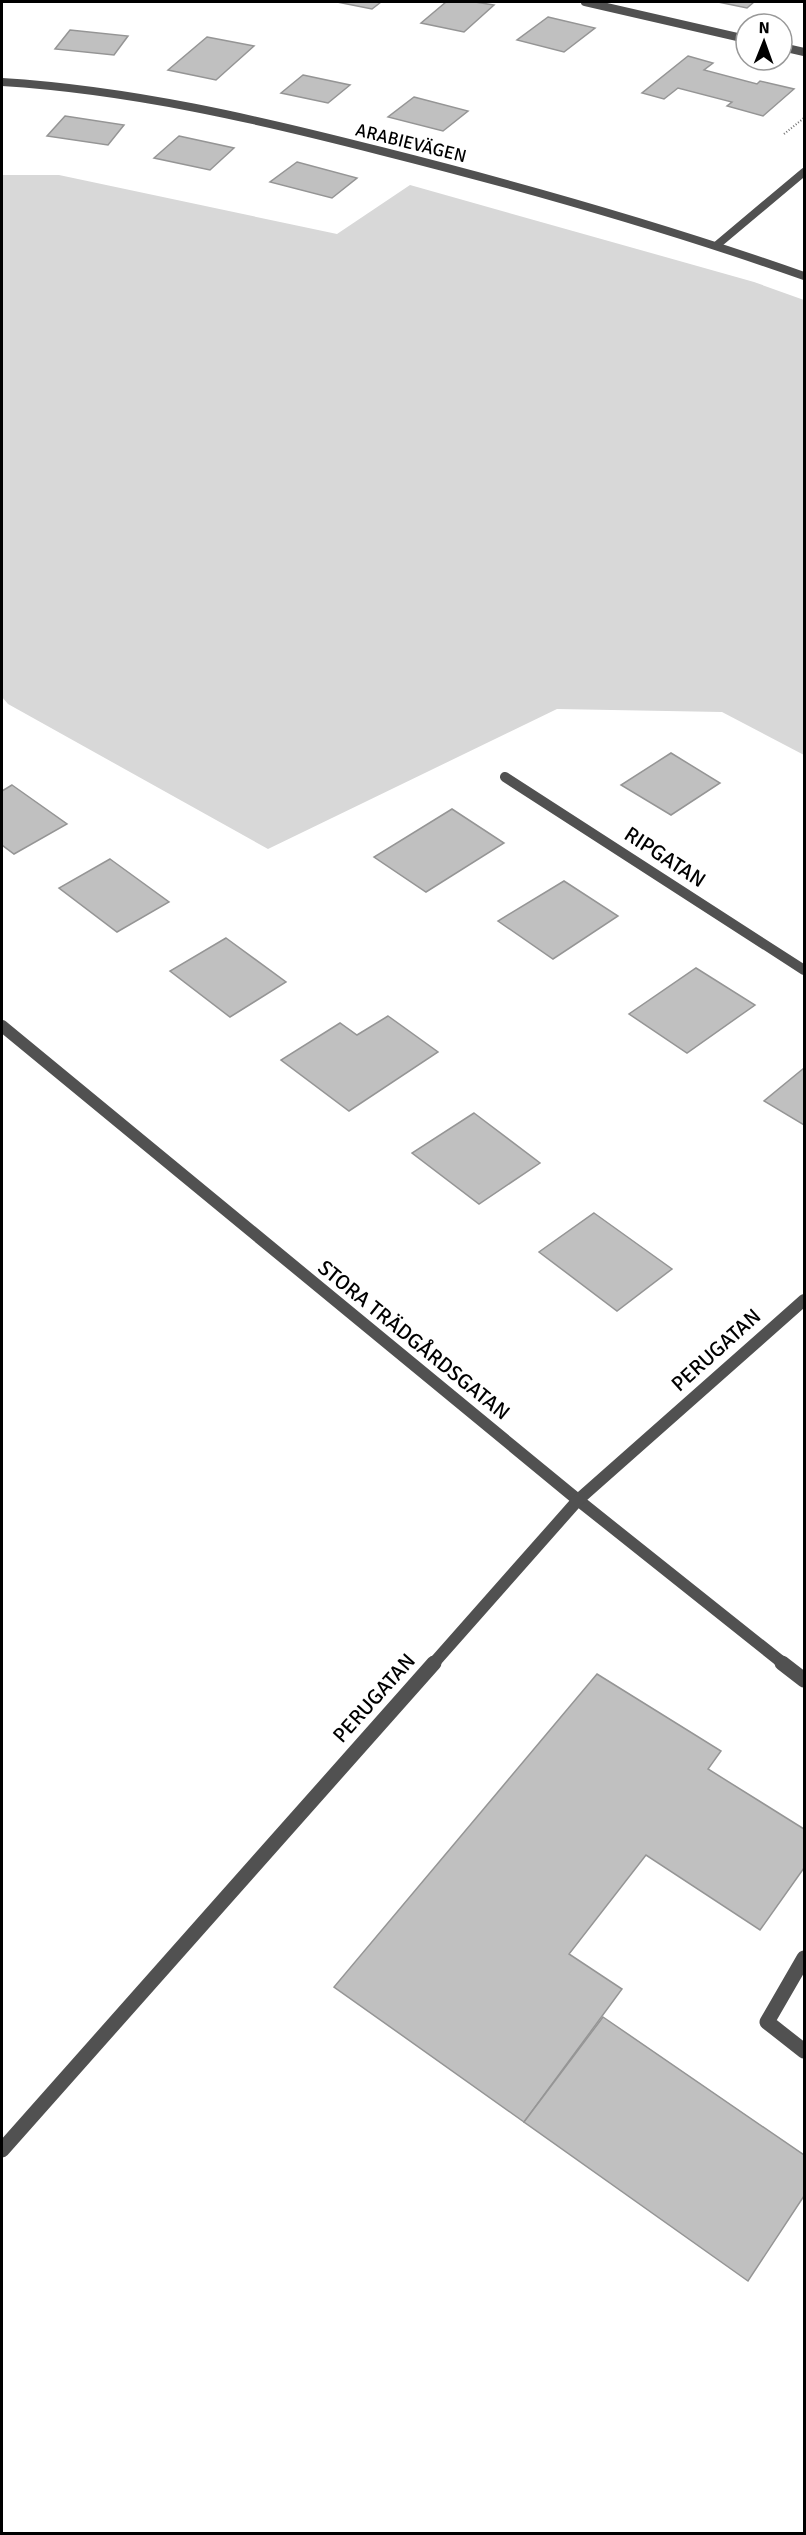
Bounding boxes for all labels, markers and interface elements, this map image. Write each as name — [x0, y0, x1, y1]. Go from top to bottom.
north arrow — [734, 12, 794, 72]
text: N — [759, 18, 770, 38]
street label: ARABIEVÄGEN — [353, 119, 469, 167]
street label: RIPGATAN — [619, 821, 711, 893]
street label: STORA TRÄDGÅRDSGATAN — [313, 1254, 516, 1425]
street label: PERUGATAN — [666, 1303, 766, 1397]
street label: PERUGATAN — [327, 1648, 421, 1748]

